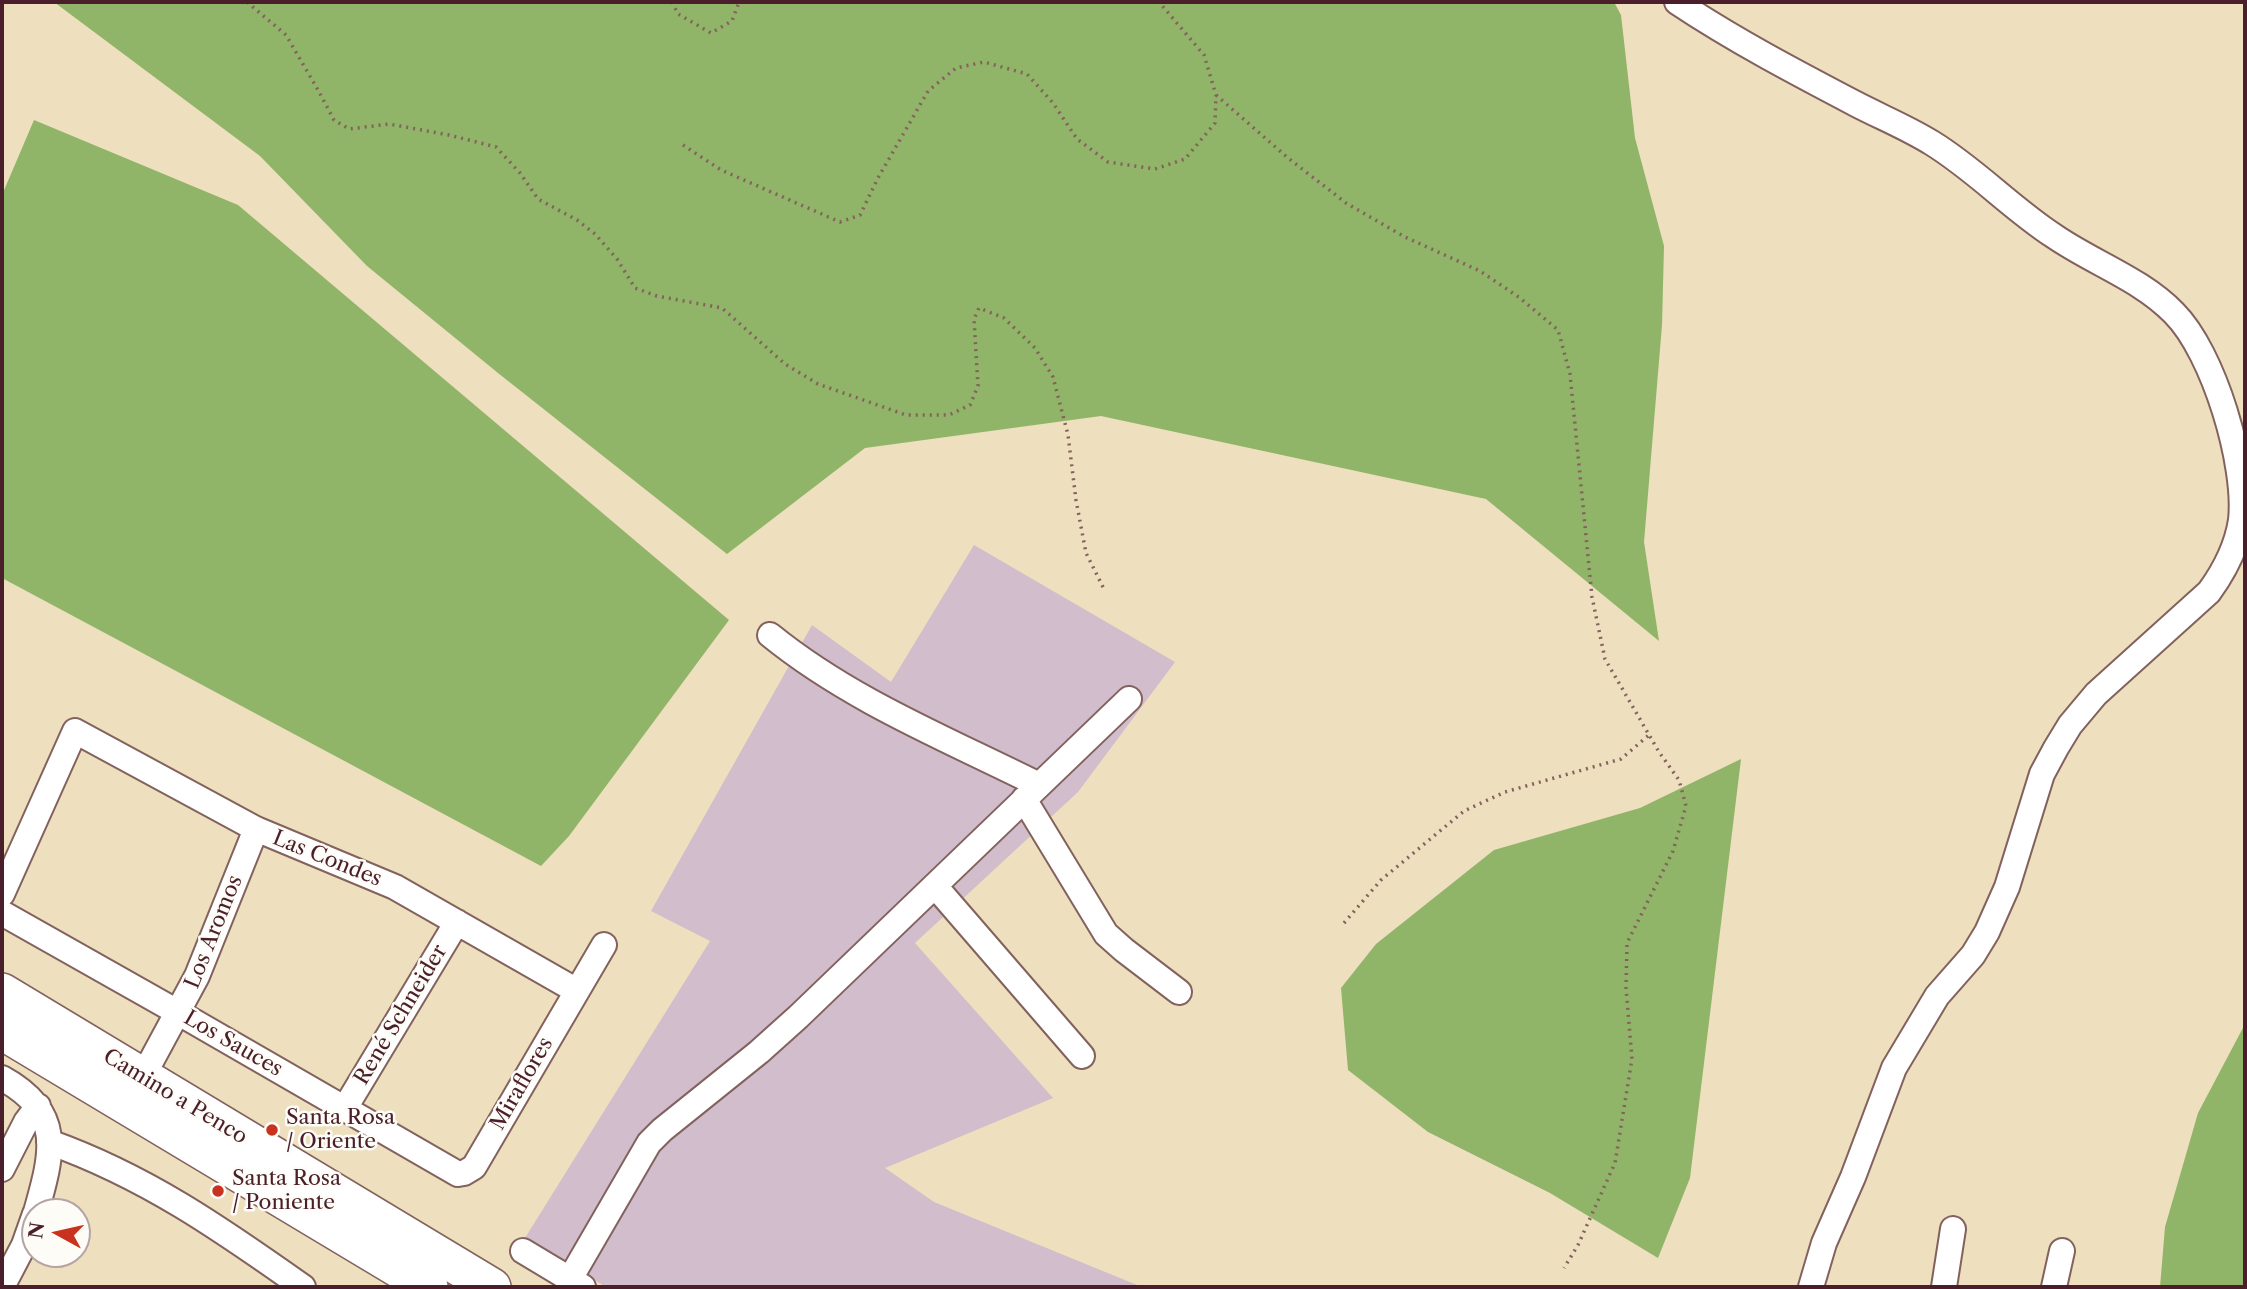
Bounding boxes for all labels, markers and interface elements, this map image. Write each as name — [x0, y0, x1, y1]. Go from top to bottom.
street label: Las Condes — [269, 826, 385, 892]
street label: Los Aromos — [180, 872, 248, 992]
street label: René Schneider — [349, 940, 453, 1090]
street label: Los Sauces — [179, 1006, 287, 1082]
street label: Miraflores — [485, 1033, 559, 1135]
street label: Camino a Penco — [98, 1044, 252, 1150]
place label: Santa Rosa / Oriente — [286, 1105, 395, 1155]
marker: Santa Rosa / Oriente — [264, 1122, 280, 1138]
place label: Santa Rosa / Poniente — [232, 1166, 341, 1216]
marker: Santa Rosa / Poniente — [210, 1183, 226, 1199]
north arrow — [21, 1198, 91, 1268]
text: N — [24, 1221, 49, 1240]

